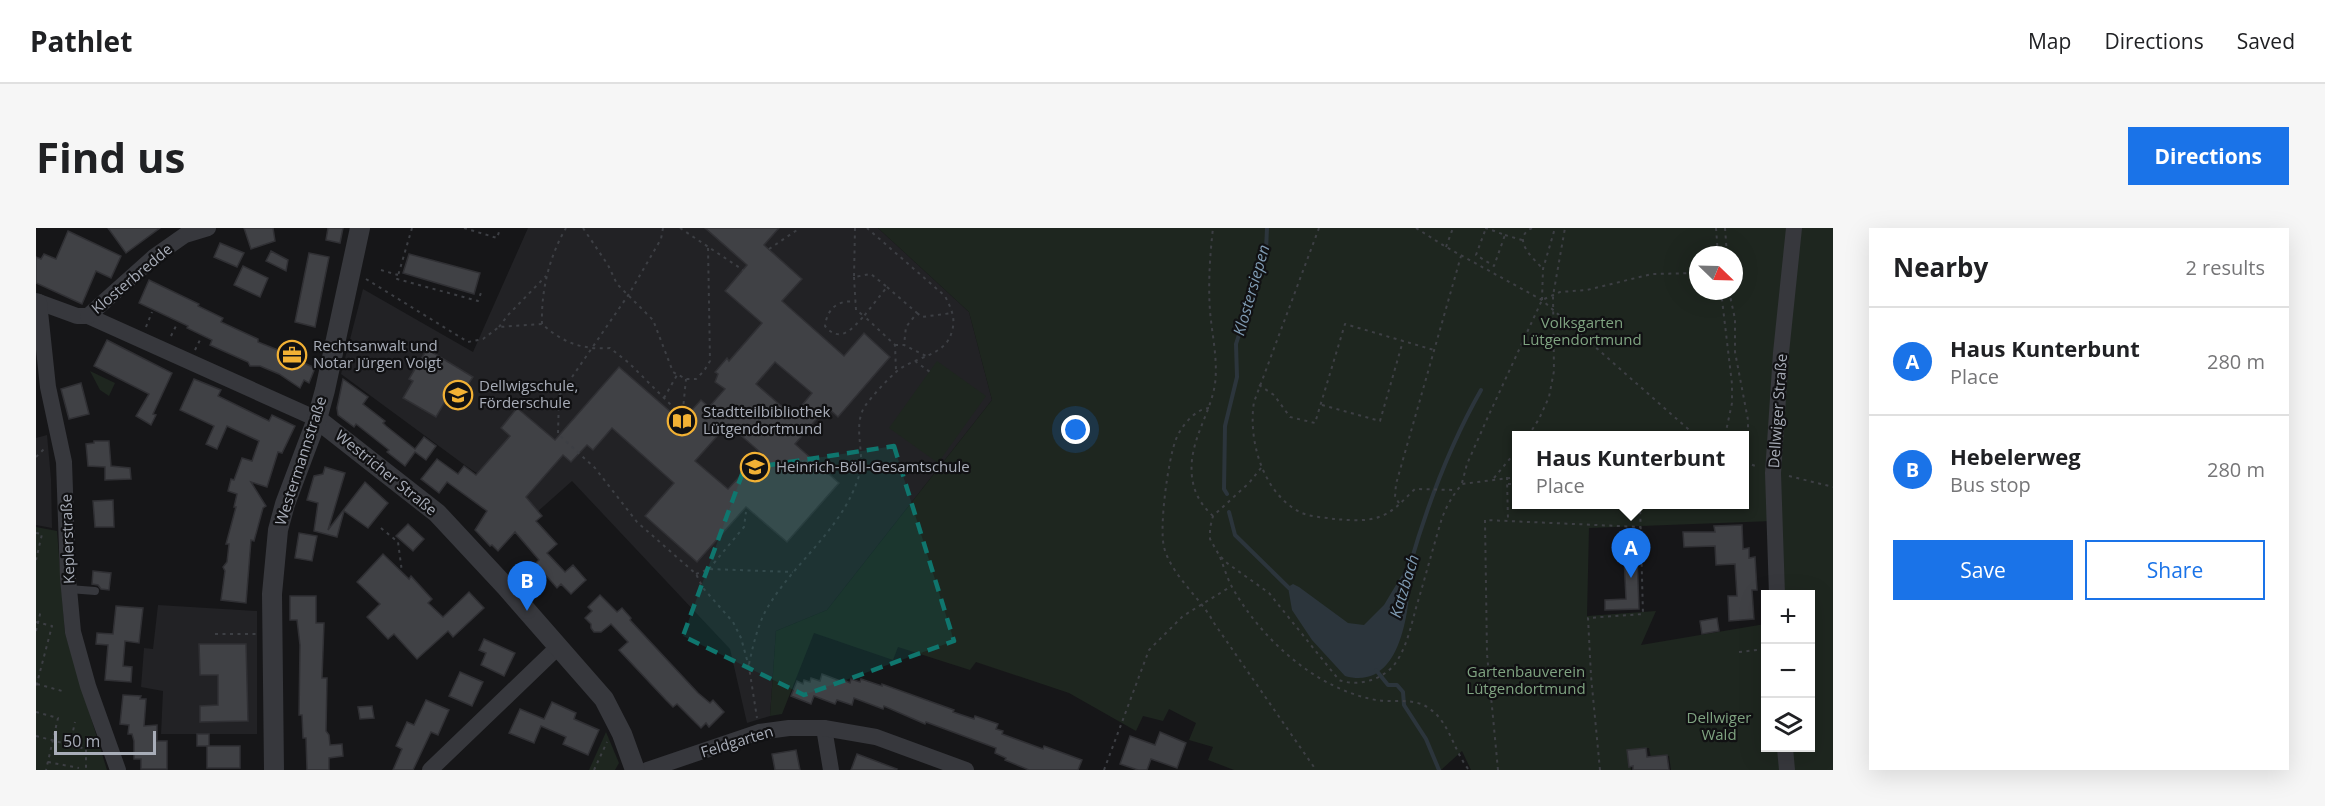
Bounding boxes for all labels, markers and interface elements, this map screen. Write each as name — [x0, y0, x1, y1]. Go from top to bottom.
text: Pathlet — [30, 22, 132, 60]
text: Map — [2028, 27, 2071, 55]
text: Directions — [2104, 27, 2204, 55]
text: Saved — [2237, 27, 2295, 55]
button: Directions — [2128, 127, 2289, 185]
text: Find us — [36, 128, 185, 185]
street label: Klosterbredde — [87, 239, 176, 318]
water label: Klostersiepen — [1227, 242, 1275, 338]
north arrow — [1689, 246, 1743, 300]
text: Nearby — [1893, 249, 1988, 285]
text: 2 results — [2185, 254, 2265, 281]
park label: Volksgarten Lütgendortmund — [1522, 312, 1642, 349]
text: Haus Kunterbunt — [1950, 333, 2140, 363]
place label: Rechtsanwalt und Notar Jürgen Voigt — [313, 335, 441, 372]
office icon: Rechtsanwalt und Notar Jürgen Voigt — [276, 339, 308, 371]
text: A — [1906, 348, 1919, 375]
text: 280 m — [2207, 348, 2265, 375]
street label: Dellwiger Straße — [1763, 353, 1791, 469]
text: Place — [1950, 363, 1999, 390]
place label: Dellwigschule, Förderschule — [479, 375, 578, 412]
school or university icon: Dellwigschule, Förderschule — [442, 379, 474, 411]
street label: Westermannstraße — [270, 394, 330, 528]
place label: Stadtteilbibliothek Lütgendortmund — [703, 401, 830, 438]
library icon: Stadtteilbibliothek Lütgendortmund — [666, 405, 698, 437]
your location — [1061, 415, 1090, 444]
street label: Westricher Straße — [332, 425, 442, 519]
popup — [1512, 431, 1749, 509]
text: Hebelerweg — [1950, 441, 2081, 471]
text: Haus Kunterbunt — [1536, 442, 1725, 472]
school or university icon: Heinrich-Böll-Gesamtschule — [739, 451, 771, 483]
place label: Heinrich-Böll-Gesamtschule — [776, 456, 970, 476]
text: B — [1906, 456, 1919, 483]
text: 280 m — [2207, 456, 2265, 483]
text: Bus stop — [1950, 471, 2031, 498]
text: Place — [1536, 472, 1585, 499]
street label: Keplerstraße — [55, 494, 79, 584]
pin: A — [1612, 528, 1650, 578]
button: Save — [1893, 540, 2073, 600]
button: Share — [2085, 540, 2265, 600]
water label: Katzbach — [1384, 552, 1424, 620]
pin: B — [508, 562, 546, 611]
map controls — [1761, 590, 1815, 752]
button: + — [1761, 590, 1815, 644]
button: − — [1761, 644, 1815, 698]
park label: Gartenbauverein Lütgendortmund — [1466, 661, 1586, 698]
button: layers — [1761, 698, 1815, 752]
park label: Dellwiger Wald — [1687, 707, 1752, 744]
street label: Feldgarten — [698, 721, 775, 762]
scale bar — [54, 728, 156, 756]
text: 50 m — [63, 730, 100, 752]

